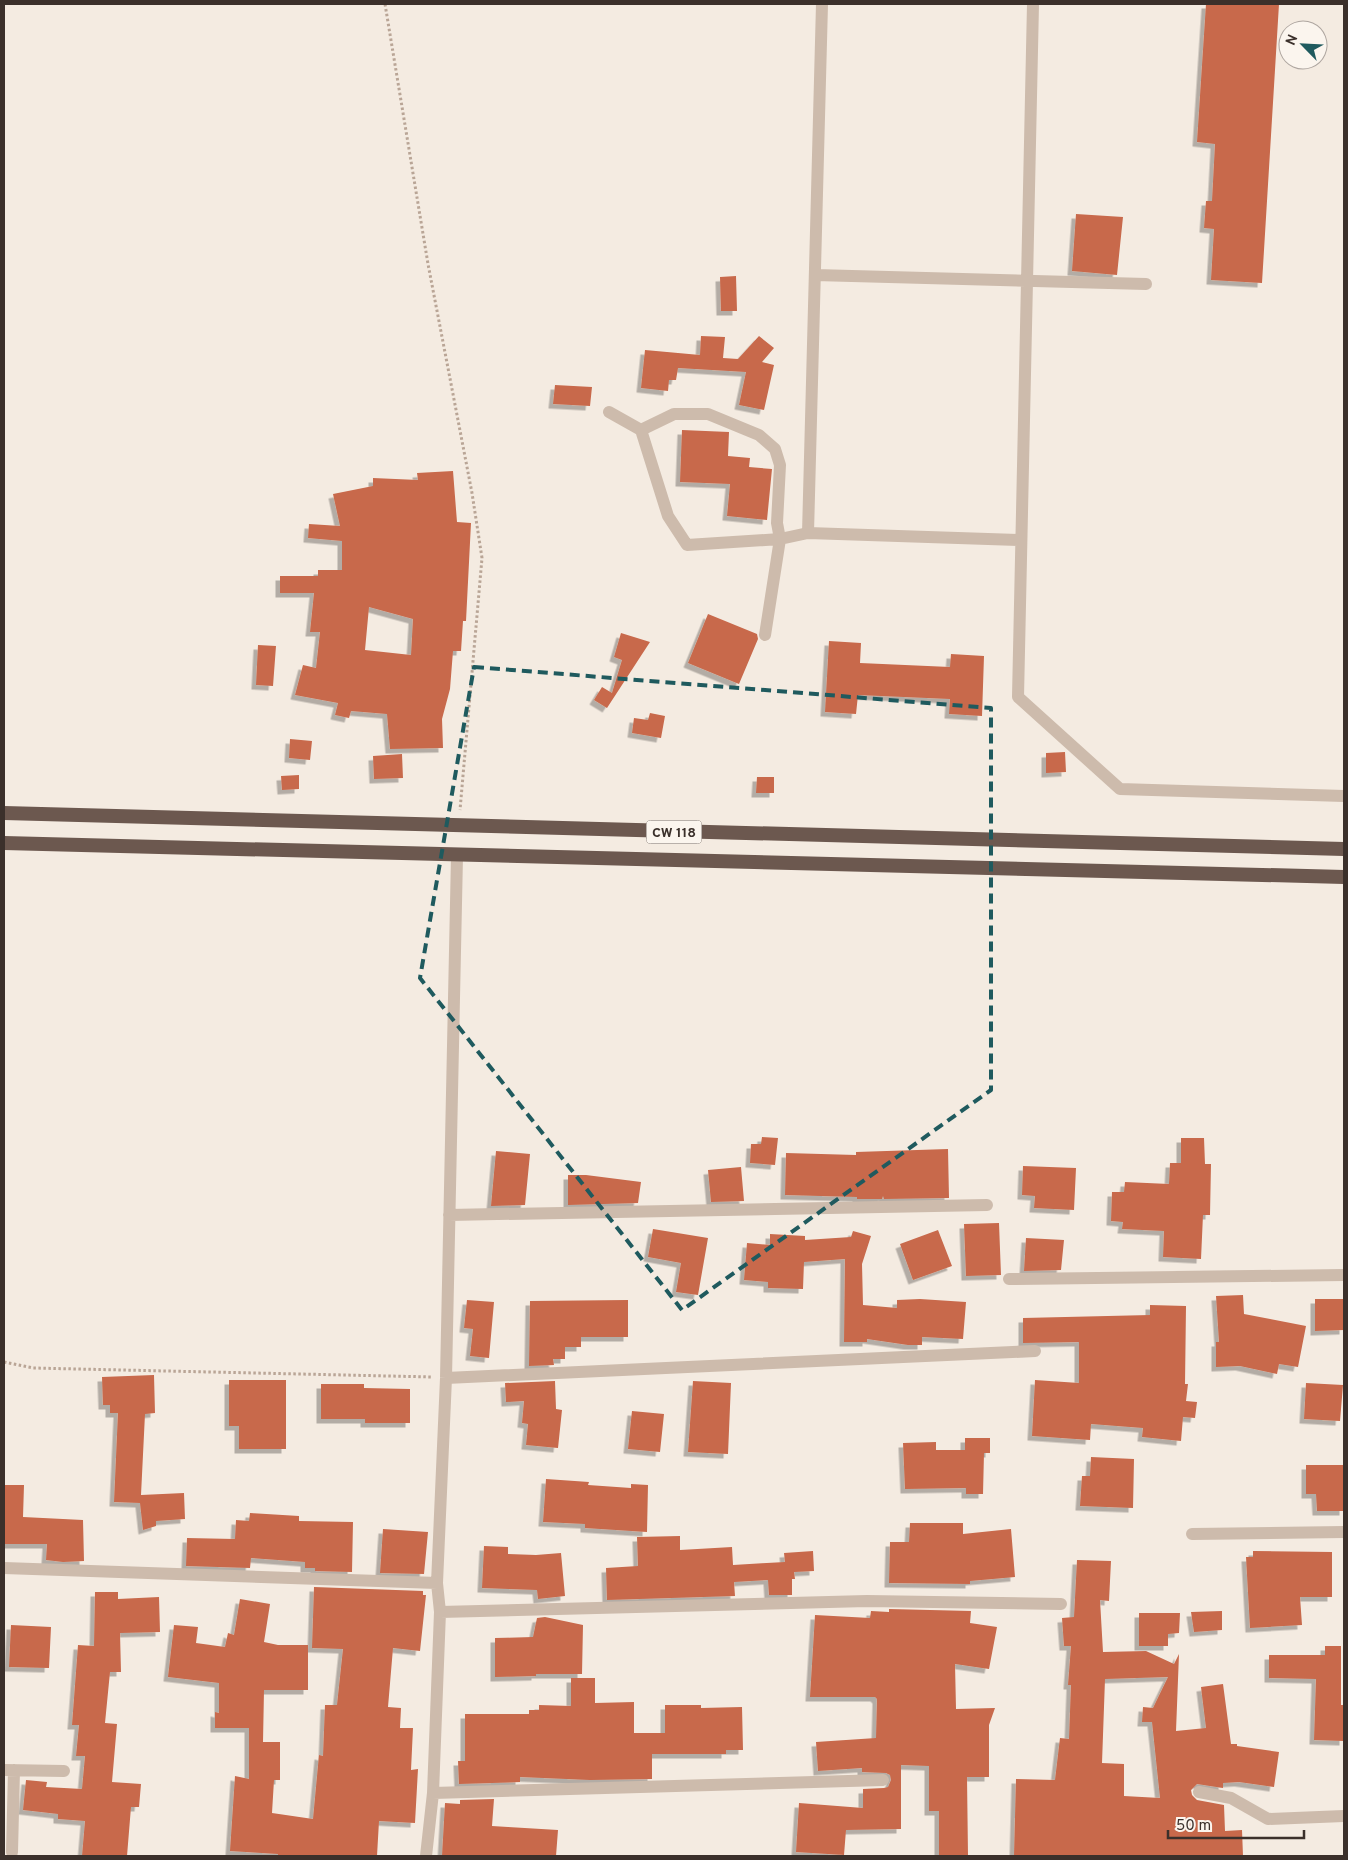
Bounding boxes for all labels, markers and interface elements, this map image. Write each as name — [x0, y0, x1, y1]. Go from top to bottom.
north arrow — [1278, 20, 1328, 70]
text: N — [1283, 32, 1302, 48]
road number: CW 118 — [646, 820, 702, 844]
scale bar — [1168, 1808, 1304, 1840]
text: 50 m — [1176, 1817, 1211, 1836]

